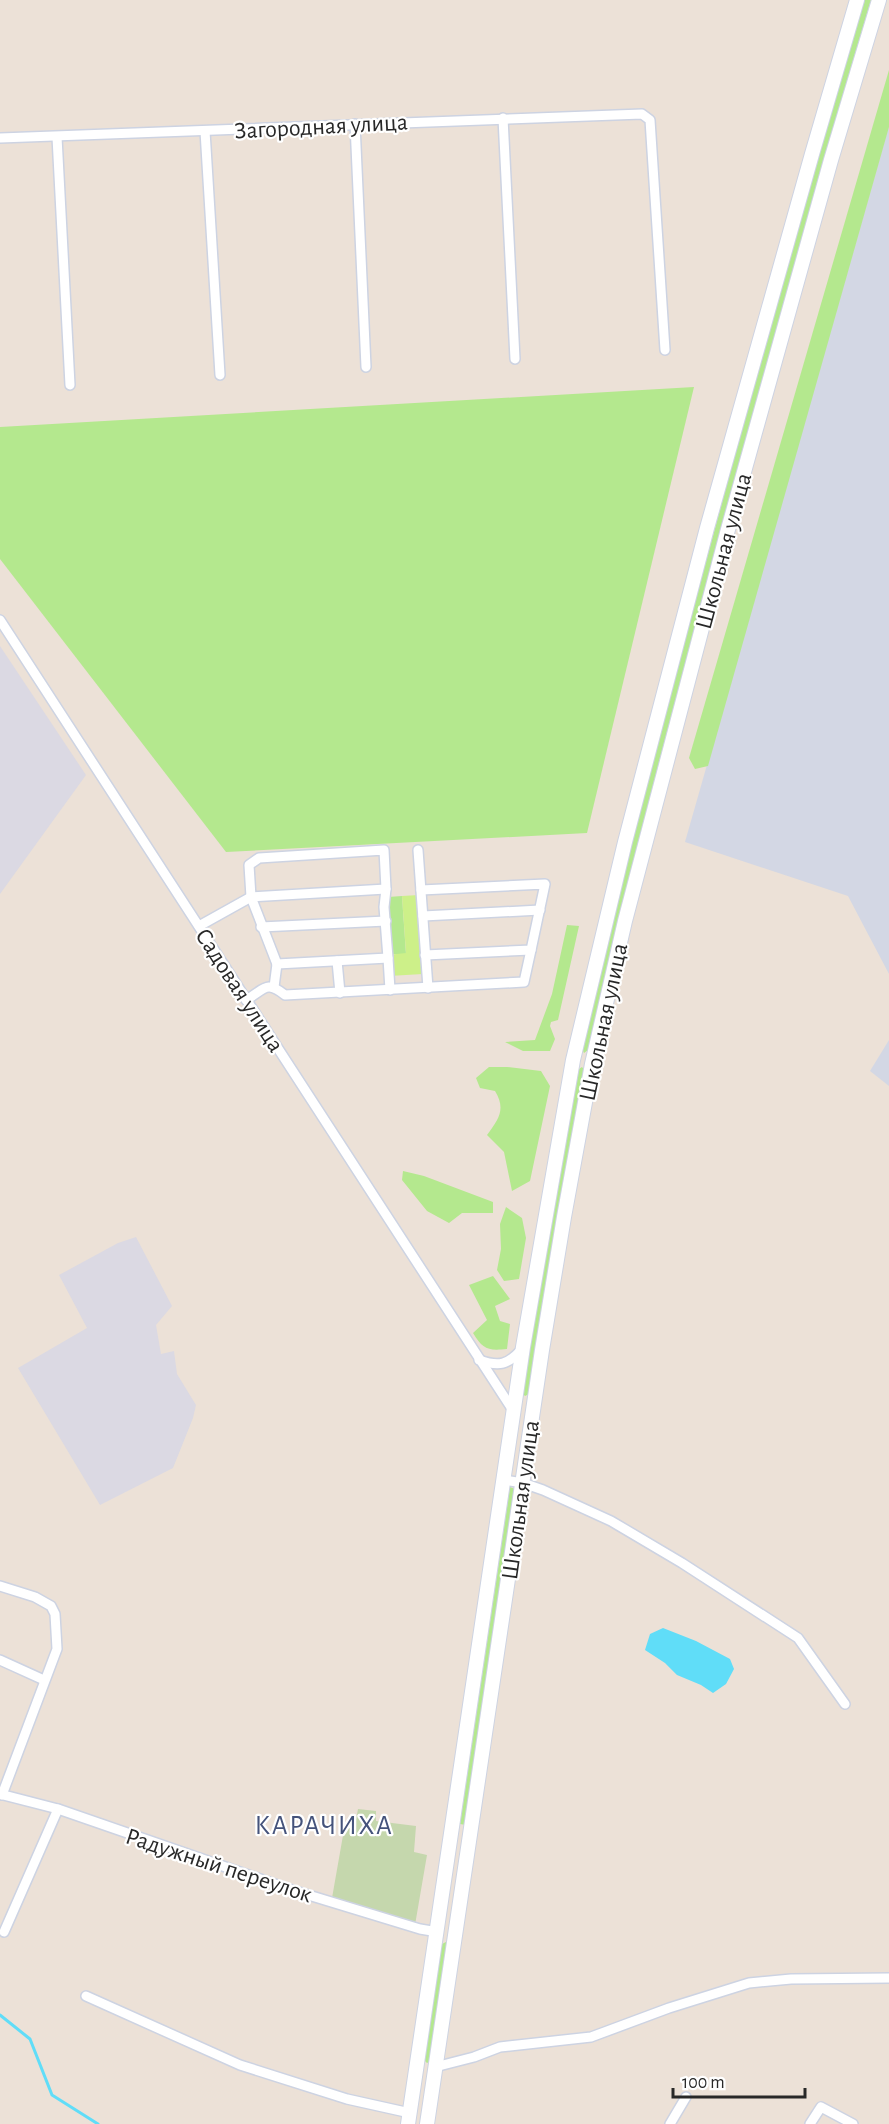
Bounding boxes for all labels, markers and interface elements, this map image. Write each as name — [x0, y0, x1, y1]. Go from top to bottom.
street label: Загородная улица — [234, 110, 408, 144]
street label: Школьная улица — [692, 470, 756, 632]
street label: Садовая улица — [190, 924, 288, 1057]
street label: Школьная улица — [576, 941, 632, 1103]
street label: Школьная улица — [498, 1419, 544, 1581]
district label: КАРАЧИХА — [255, 1812, 393, 1839]
street label: Радужный переулок — [122, 1824, 315, 1907]
scale bar — [673, 2061, 805, 2099]
text: 100 m — [682, 2074, 725, 2092]

